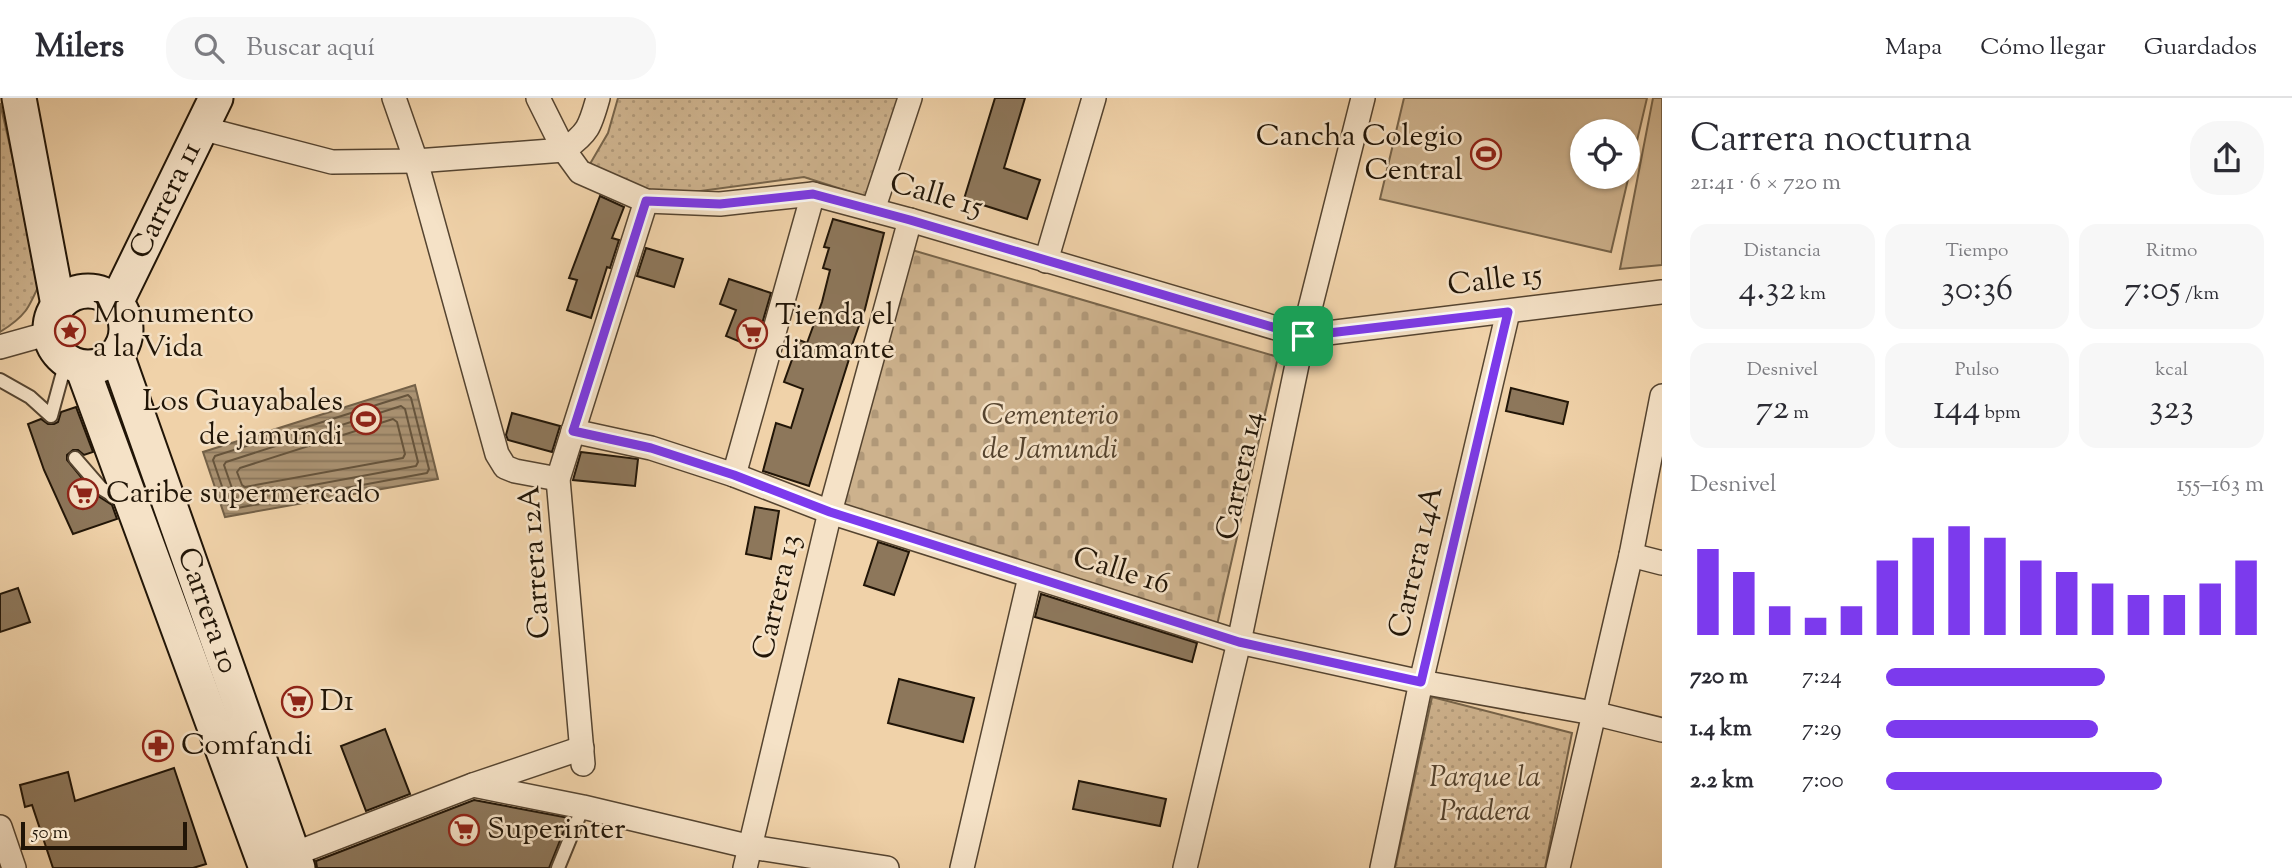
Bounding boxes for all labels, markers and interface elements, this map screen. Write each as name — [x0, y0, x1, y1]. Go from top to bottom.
search box — [166, 17, 656, 80]
text: Milers — [35, 24, 124, 72]
icon: search — [190, 29, 228, 67]
text: Buscar aquí — [246, 30, 375, 67]
text: Mapa — [1885, 31, 1942, 65]
text: Cómo llegar — [1980, 31, 2106, 65]
text: Guardados — [2144, 31, 2257, 65]
text: Carrera nocturna — [1690, 114, 1972, 168]
place label: Cancha Colegio Central — [1256, 116, 1463, 193]
map controls — [1570, 119, 1640, 189]
button: locate — [1570, 119, 1640, 189]
button: share — [2190, 121, 2264, 195]
street label: Carrera 11 — [119, 135, 213, 266]
sports icon: Cancha Colegio Central — [1469, 137, 1503, 171]
street label: Calle 15 — [884, 162, 988, 230]
text: 21:41 · 6 × 720 m — [1690, 167, 1841, 200]
text: Distancia — [1744, 238, 1821, 265]
text: Tiempo — [1945, 238, 2009, 265]
text: Ritmo — [2146, 238, 2197, 265]
street label: Calle 15 — [1445, 254, 1545, 308]
text: 4.32 — [1739, 265, 1796, 316]
text: 30:36 — [1941, 265, 2013, 316]
text: 7:05 — [2124, 265, 2181, 316]
text: km — [1796, 281, 1826, 308]
text: /km — [2181, 281, 2219, 308]
place label: Monumento a la Vida — [93, 293, 254, 370]
place label: Tienda el diamante — [775, 295, 895, 372]
pin — [1273, 306, 1333, 366]
place icon: Monumento a la Vida — [53, 314, 87, 348]
supermarket icon: Tienda el diamante — [735, 316, 769, 350]
icon: arrive — [1284, 317, 1322, 355]
text: Desnivel — [1747, 357, 1818, 384]
text: Pulso — [1955, 357, 1999, 384]
text: kcal — [2155, 357, 2188, 384]
place label: Los Guayabales de jamundi — [143, 381, 343, 458]
text: 72 — [1756, 384, 1789, 435]
text: 144 — [1933, 384, 1980, 435]
text: 323 — [2149, 384, 2194, 435]
park label: Cementerio de Jamundi — [981, 395, 1119, 472]
text: m — [1789, 400, 1809, 427]
text: bpm — [1980, 400, 2021, 427]
sports icon: Los Guayabales de jamundi — [349, 402, 383, 436]
street label: Carrera 14 — [1206, 408, 1276, 544]
text: Desnivel — [1690, 469, 1776, 502]
text: 155–163 m — [2177, 469, 2264, 502]
place label: Caribe supermercado — [106, 473, 380, 516]
supermarket icon: Caribe supermercado — [66, 477, 100, 511]
street label: Carrera 14A — [1379, 482, 1455, 642]
street label: Carrera 12A — [509, 484, 563, 640]
street label: Carrera 13 — [743, 530, 813, 664]
street label: Calle 16 — [1067, 537, 1175, 607]
street label: Carrera 10 — [165, 542, 249, 679]
text: 720 m — [1690, 661, 1748, 694]
text: 7:24 — [1802, 661, 1842, 694]
place label: D1 — [320, 681, 354, 724]
supermarket icon: D1 — [280, 685, 314, 719]
text: 1.4 km — [1690, 713, 1752, 746]
text: 7:29 — [1802, 713, 1841, 746]
place label: Comfandi — [181, 725, 313, 768]
pharmacy icon: Comfandi — [141, 729, 175, 763]
park label: Parque la Pradera — [1429, 757, 1541, 834]
text: 2.2 km — [1690, 765, 1754, 798]
text: 7:00 — [1802, 765, 1844, 798]
place label: Superinter — [487, 809, 625, 852]
supermarket icon: Superinter — [447, 813, 481, 847]
scale bar — [21, 819, 187, 851]
text: 50 m — [32, 820, 68, 847]

